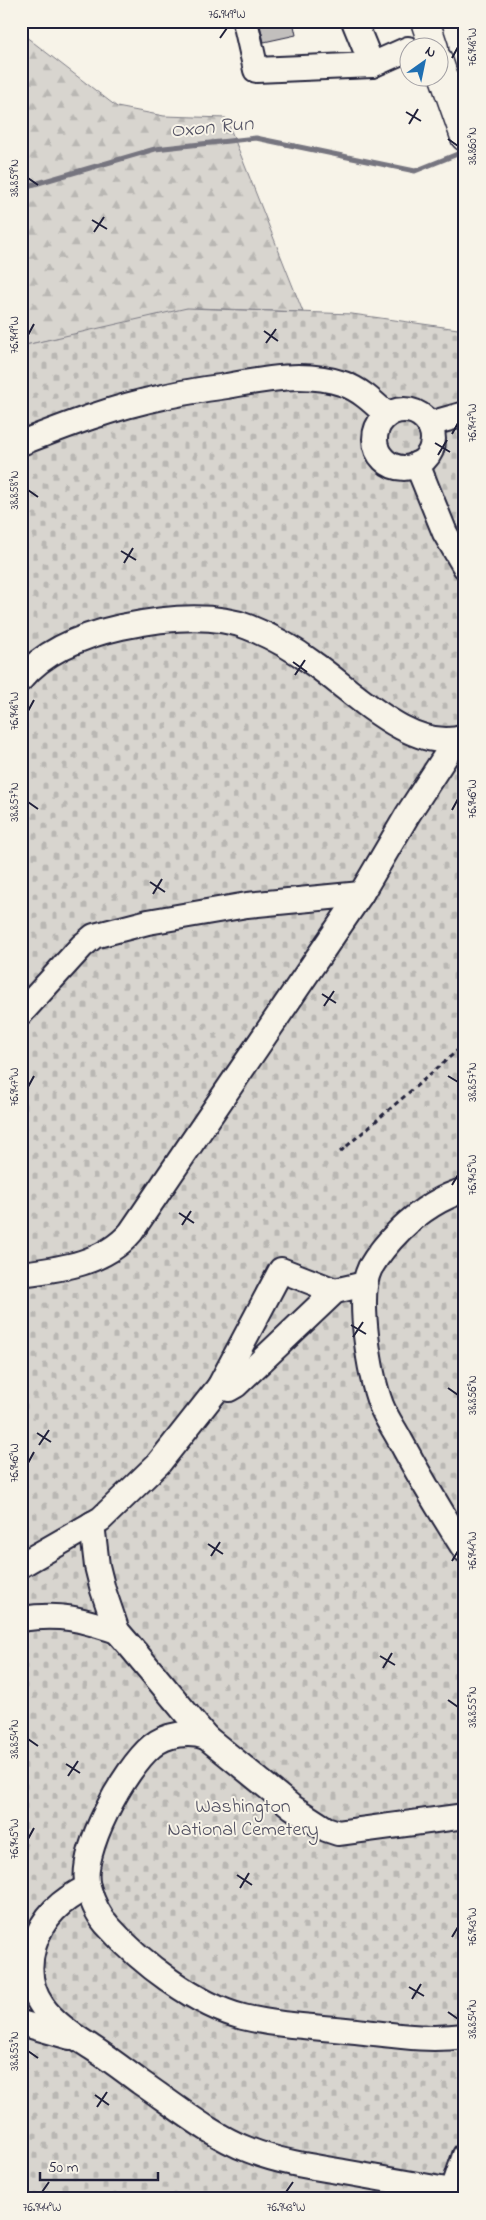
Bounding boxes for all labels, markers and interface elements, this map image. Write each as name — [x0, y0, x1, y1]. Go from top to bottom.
text: 76.949°W — [208, 6, 246, 24]
text: 76.948°W — [464, 28, 482, 66]
north arrow — [398, 38, 448, 88]
text: N — [421, 41, 440, 64]
water label: Oxon Run — [169, 109, 255, 147]
text: 38.860°N — [464, 127, 482, 165]
text: 38.859°N — [6, 159, 24, 197]
text: 76.949°W — [6, 316, 24, 354]
text: 76.947°W — [464, 404, 482, 442]
text: 38.858°N — [6, 470, 24, 510]
text: 76.948°W — [6, 692, 24, 730]
text: 76.946°W — [464, 779, 482, 819]
text: 38.857°N — [6, 782, 24, 822]
text: 38.857°N — [464, 1062, 482, 1102]
text: 76.947°W — [6, 1068, 24, 1106]
text: 76.945°W — [464, 1155, 482, 1195]
text: 38.856°N — [464, 1375, 482, 1415]
text: 76.946°W — [6, 1443, 24, 1483]
text: 76.944°W — [464, 1532, 482, 1570]
text: 38.855°N — [464, 1686, 482, 1728]
text: 38.854°N — [6, 1719, 24, 1759]
park label: Washington National Cemetery — [167, 1793, 319, 1845]
text: 76.945°W — [6, 1819, 24, 1859]
text: 76.943°W — [464, 1908, 482, 1946]
text: 38.854°N — [464, 1999, 482, 2039]
text: 38.853°N — [6, 2031, 24, 2071]
scale bar — [40, 2150, 158, 2182]
text: 50 m — [48, 2157, 79, 2179]
text: 76.944°W — [23, 2199, 61, 2217]
text: 76.943°W — [267, 2199, 305, 2217]

